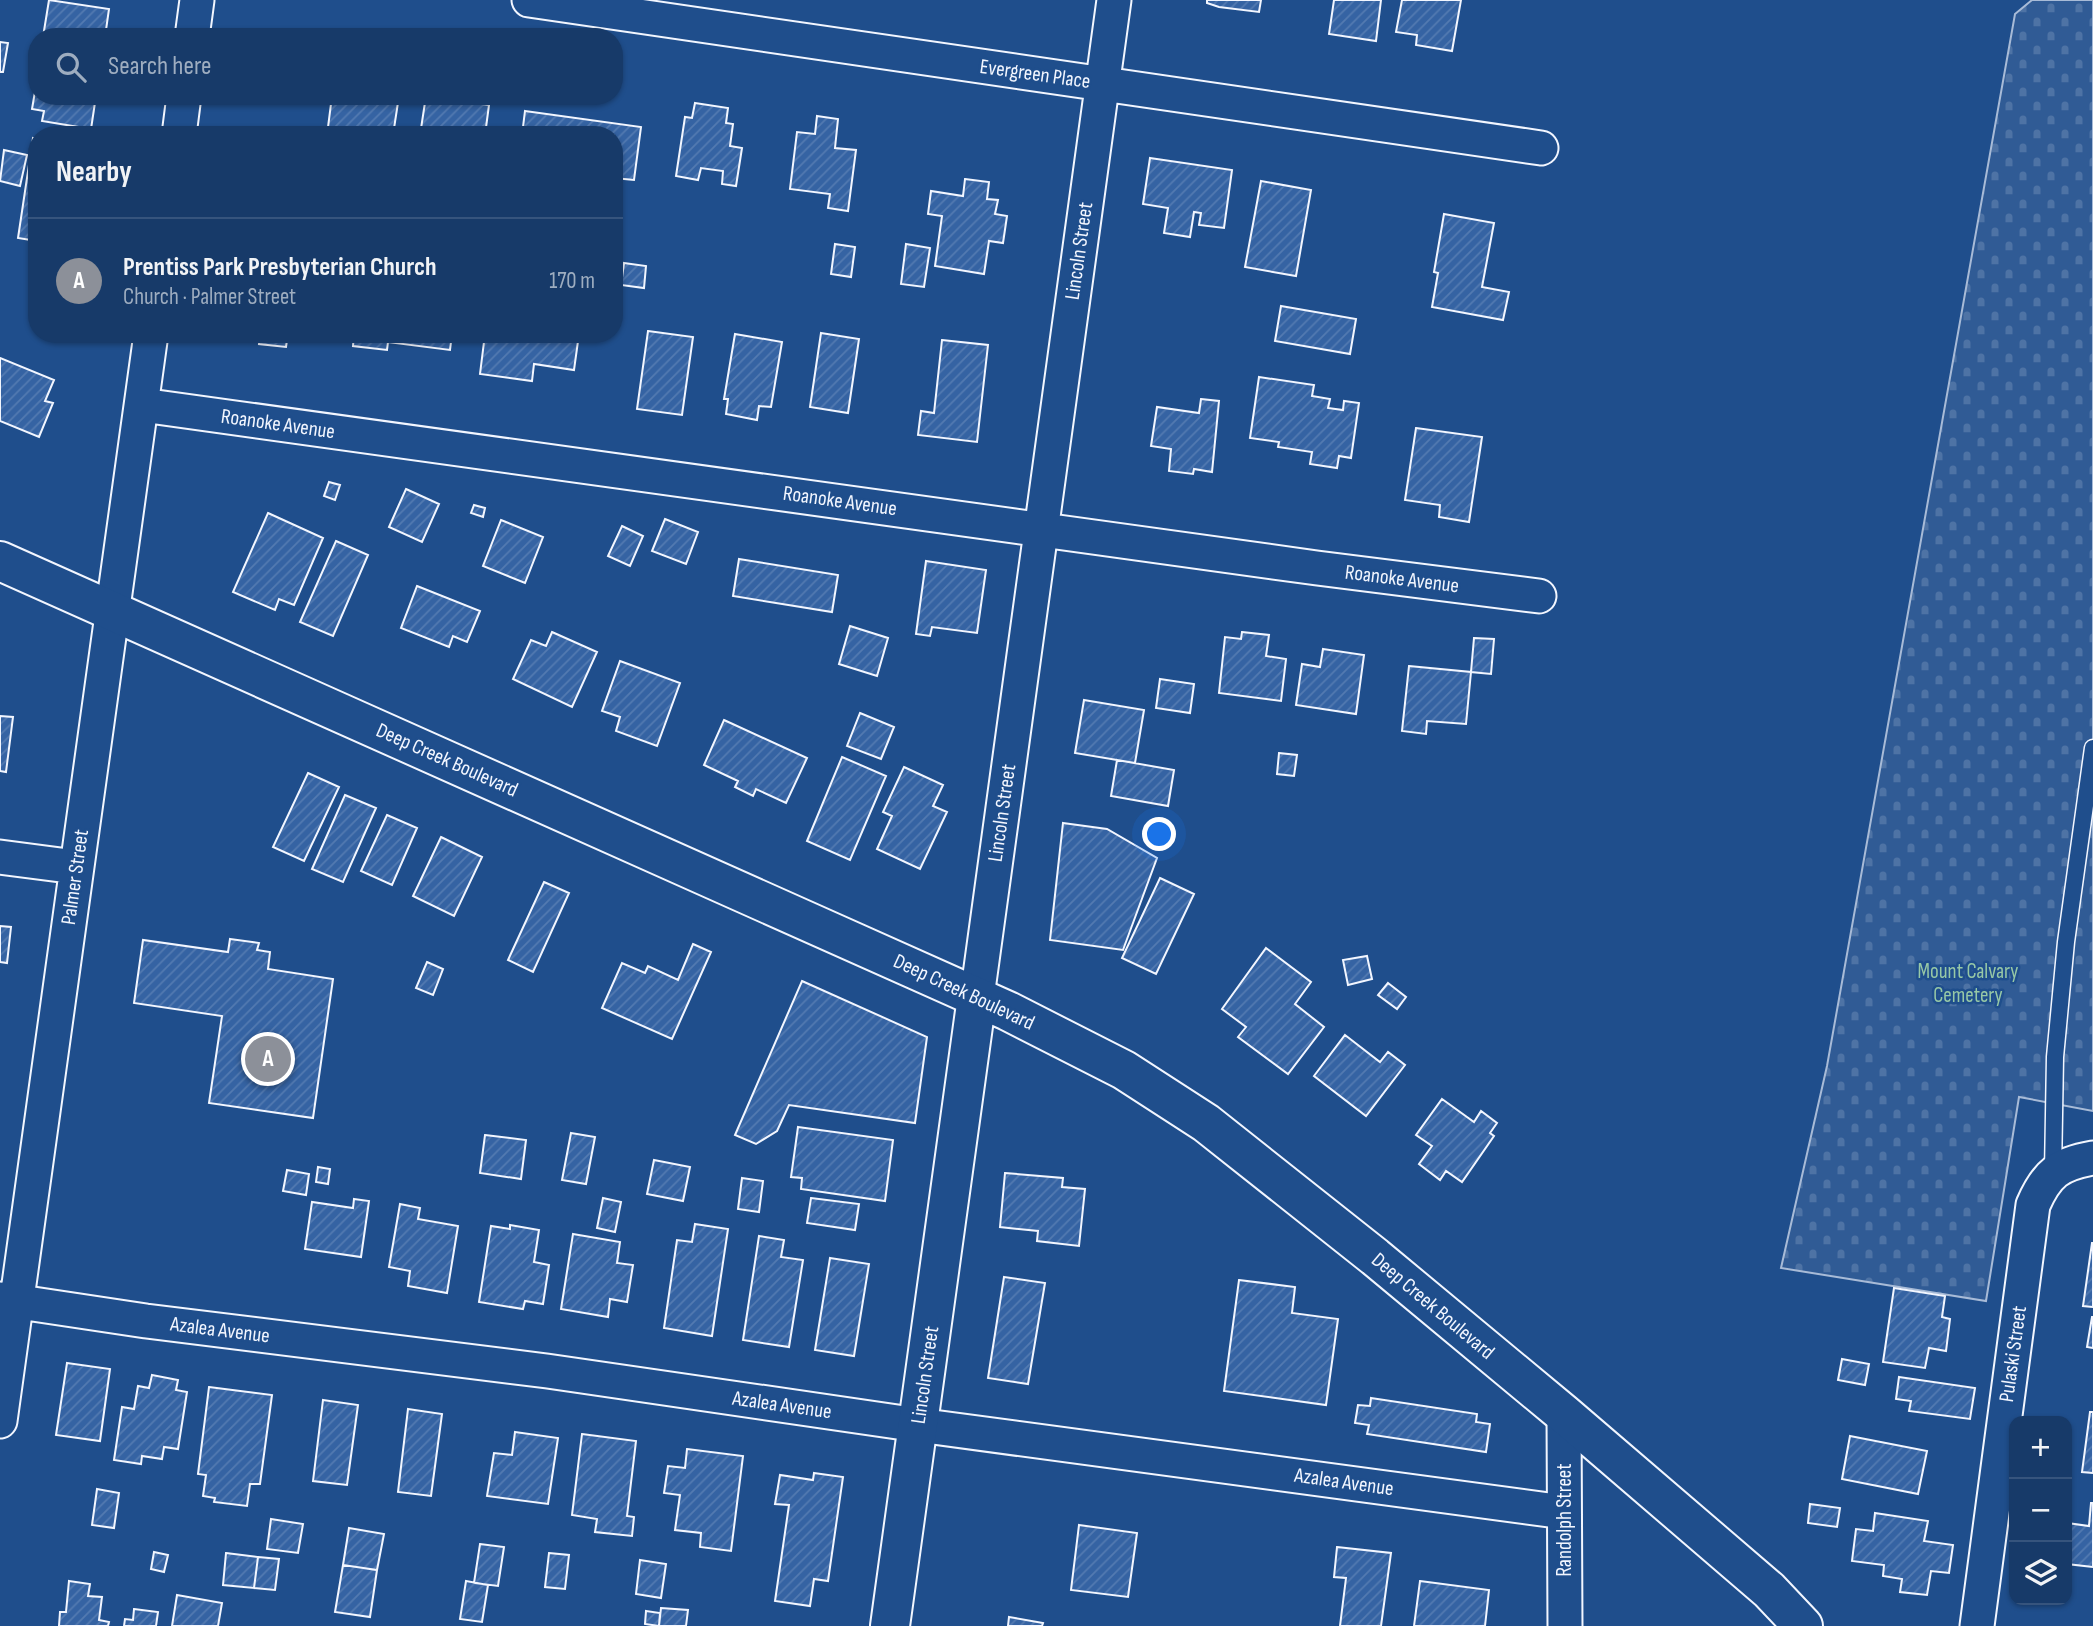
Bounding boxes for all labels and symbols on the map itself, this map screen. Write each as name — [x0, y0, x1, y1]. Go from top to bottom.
street label: Evergreen Place — [978, 54, 1092, 94]
street label: Lincoln Street — [1060, 201, 1098, 301]
street label: Roanoke Avenue — [219, 404, 337, 444]
street label: Roanoke Avenue — [781, 481, 899, 521]
street label: Roanoke Avenue — [1344, 560, 1460, 598]
street label: Deep Creek Boulevard — [372, 718, 522, 802]
street label: Lincoln Street — [983, 763, 1021, 863]
your location — [1142, 817, 1176, 851]
street label: Palmer Street — [56, 828, 94, 926]
street label: Deep Creek Boulevard — [890, 948, 1038, 1036]
park label: Mount Calvary Cemetery — [1918, 959, 2018, 1008]
pin: A — [245, 1033, 291, 1085]
street label: Deep Creek Boulevard — [1366, 1247, 1500, 1365]
street label: Pulaski Street — [1994, 1304, 2032, 1404]
street label: Azalea Avenue — [168, 1311, 271, 1348]
street label: Lincoln Street — [906, 1325, 944, 1425]
street label: Azalea Avenue — [730, 1386, 833, 1424]
street label: Azalea Avenue — [1292, 1463, 1395, 1501]
street label: Randolph Street — [1552, 1463, 1577, 1577]

